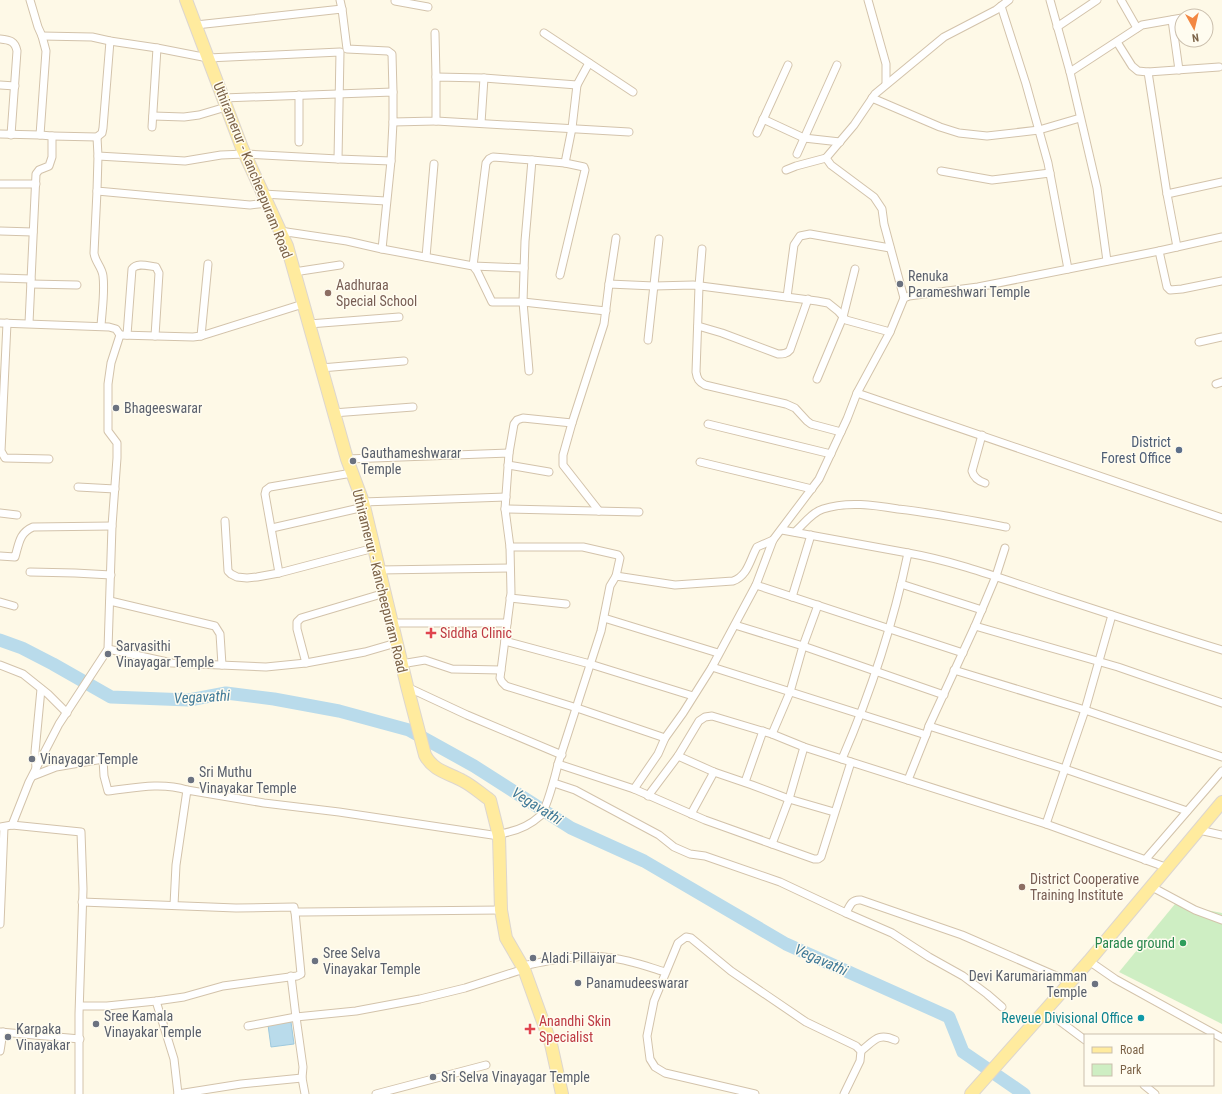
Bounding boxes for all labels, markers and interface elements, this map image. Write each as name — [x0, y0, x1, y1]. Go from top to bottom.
north arrow — [1174, 8, 1214, 48]
text: N — [1191, 31, 1200, 44]
street label: Uthiramerur - Kancheepuram Road — [210, 80, 296, 260]
place label: Renuka Parameshwari Temple — [908, 268, 1030, 300]
place label: Aadhuraa Special School — [336, 277, 417, 309]
marker: Renuka Parameshwari Temple — [895, 279, 905, 289]
marker: Aadhuraa Special School — [323, 288, 333, 298]
place label: Bhageeswarar — [124, 400, 202, 416]
marker: Bhageeswarar — [111, 403, 121, 413]
place label: District Forest Office — [1101, 434, 1171, 466]
place label: Gauthameshwarar Temple — [361, 445, 461, 477]
marker: District Forest Office — [1174, 445, 1184, 455]
marker: Gauthameshwarar Temple — [348, 456, 358, 466]
street label: Uthiramerur - Kancheepuram Road — [349, 488, 411, 674]
place label: Siddha Clinic — [440, 625, 512, 641]
marker: Siddha Clinic — [425, 627, 437, 639]
place label: Sarvasithi Vinayagar Temple — [116, 638, 215, 670]
marker: Sarvasithi Vinayagar Temple — [103, 649, 113, 659]
water label: Vegavathi — [173, 687, 231, 707]
place label: Vinayagar Temple — [40, 751, 139, 767]
marker: Vinayagar Temple — [27, 754, 37, 764]
place label: Sri Muthu Vinayakar Temple — [199, 764, 297, 796]
marker: Sri Muthu Vinayakar Temple — [186, 775, 196, 785]
water label: Vegavathi — [508, 783, 566, 829]
place label: District Cooperative Training Institute — [1030, 871, 1139, 903]
marker: District Cooperative Training Institute — [1017, 882, 1027, 892]
place label: Parade ground — [1095, 935, 1175, 951]
marker: Parade ground — [1178, 938, 1188, 948]
water label: Vegavathi — [792, 940, 851, 980]
place label: Sree Selva Vinayakar Temple — [323, 945, 421, 977]
place label: Aladi Pillaiyar — [541, 950, 616, 966]
marker: Aladi Pillaiyar — [528, 953, 538, 963]
marker: Sree Selva Vinayakar Temple — [310, 956, 320, 966]
place label: Devi Karumariamman Temple — [969, 968, 1087, 1000]
place label: Panamudeeswarar — [586, 975, 688, 991]
marker: Panamudeeswarar — [573, 978, 583, 988]
marker: Devi Karumariamman Temple — [1090, 979, 1100, 989]
place label: Sree Kamala Vinayakar Temple — [104, 1008, 202, 1040]
place label: Reveue Divisional Office — [1001, 1010, 1133, 1026]
place label: Anandhi Skin Specialist — [539, 1013, 611, 1045]
marker: Reveue Divisional Office — [1136, 1013, 1146, 1023]
marker: Sree Kamala Vinayakar Temple — [91, 1019, 101, 1029]
place label: Karpaka Vinayakar — [16, 1021, 70, 1053]
marker: Anandhi Skin Specialist — [524, 1023, 536, 1035]
marker: Karpaka Vinayakar — [3, 1032, 13, 1042]
legend — [1084, 1034, 1214, 1086]
text: Road — [1120, 1043, 1144, 1057]
text: Park — [1120, 1063, 1142, 1077]
place label: Sri Selva Vinayagar Temple — [441, 1069, 590, 1085]
marker: Sri Selva Vinayagar Temple — [428, 1072, 438, 1082]

